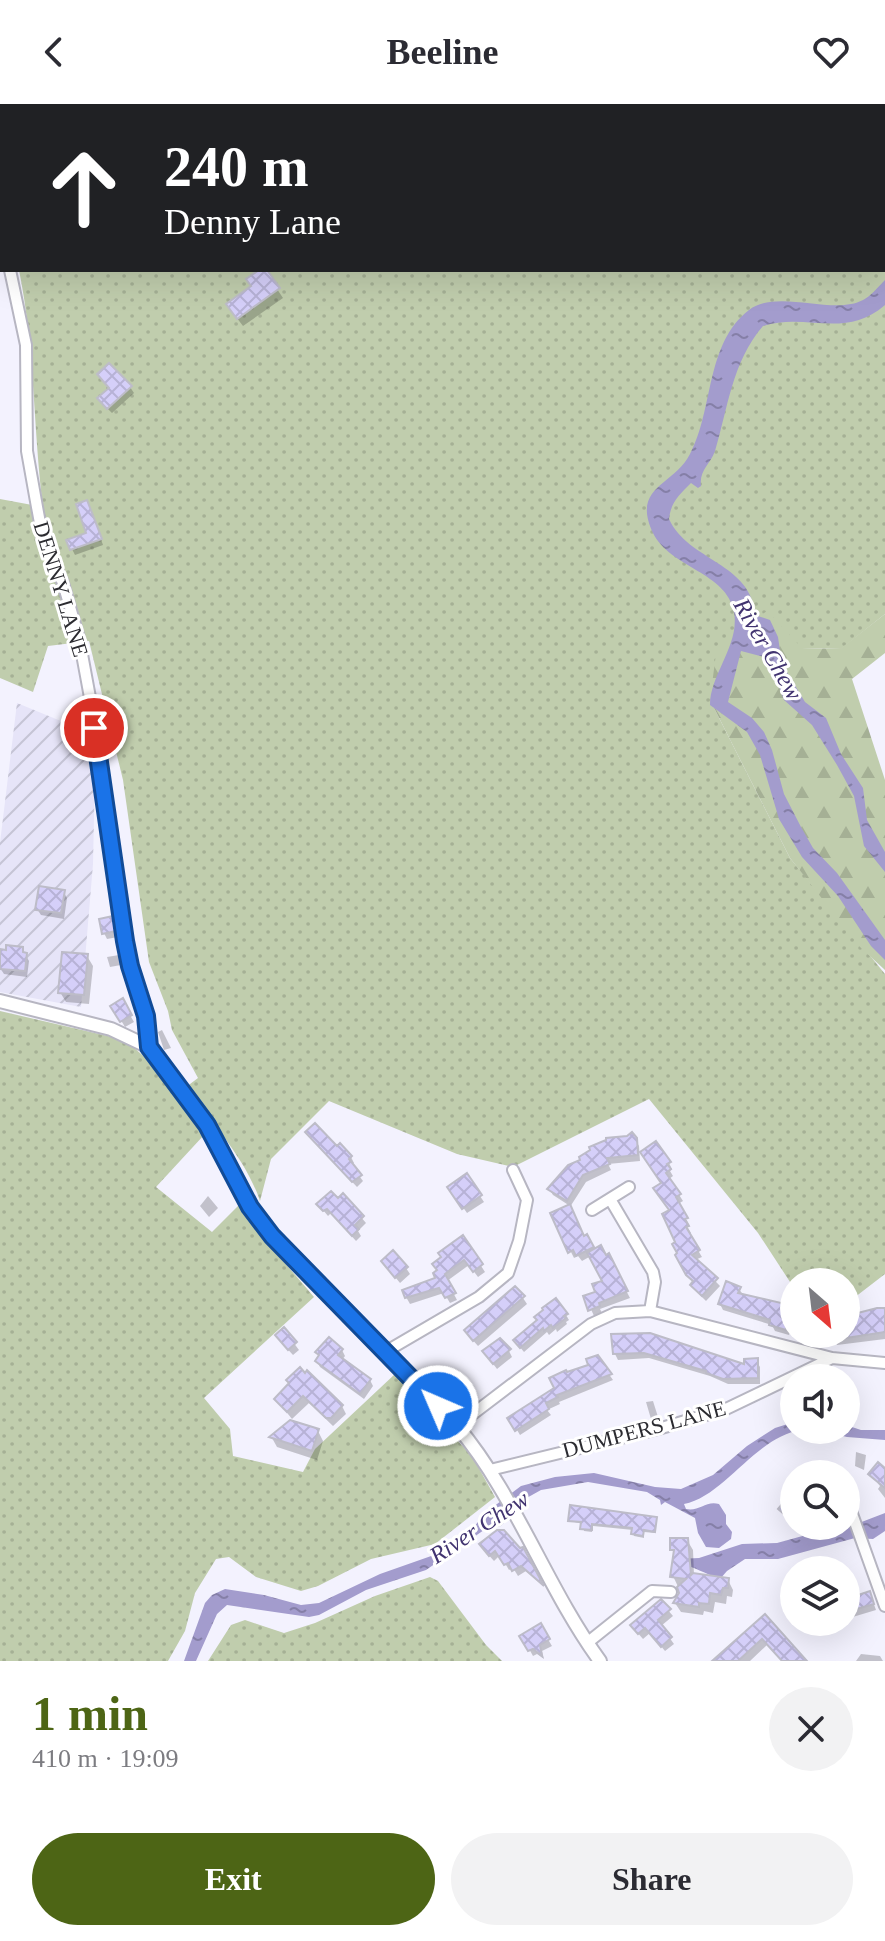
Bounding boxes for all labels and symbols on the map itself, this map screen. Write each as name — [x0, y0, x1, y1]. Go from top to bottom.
street label: DENNY LANE — [29, 518, 93, 660]
water label: River Chew — [728, 593, 807, 704]
pin — [60, 694, 128, 762]
north arrow — [780, 1268, 860, 1348]
position arrow — [396, 1364, 480, 1448]
street label: DUMPERS LANE — [560, 1395, 728, 1463]
water label: River Chew — [424, 1485, 533, 1569]

